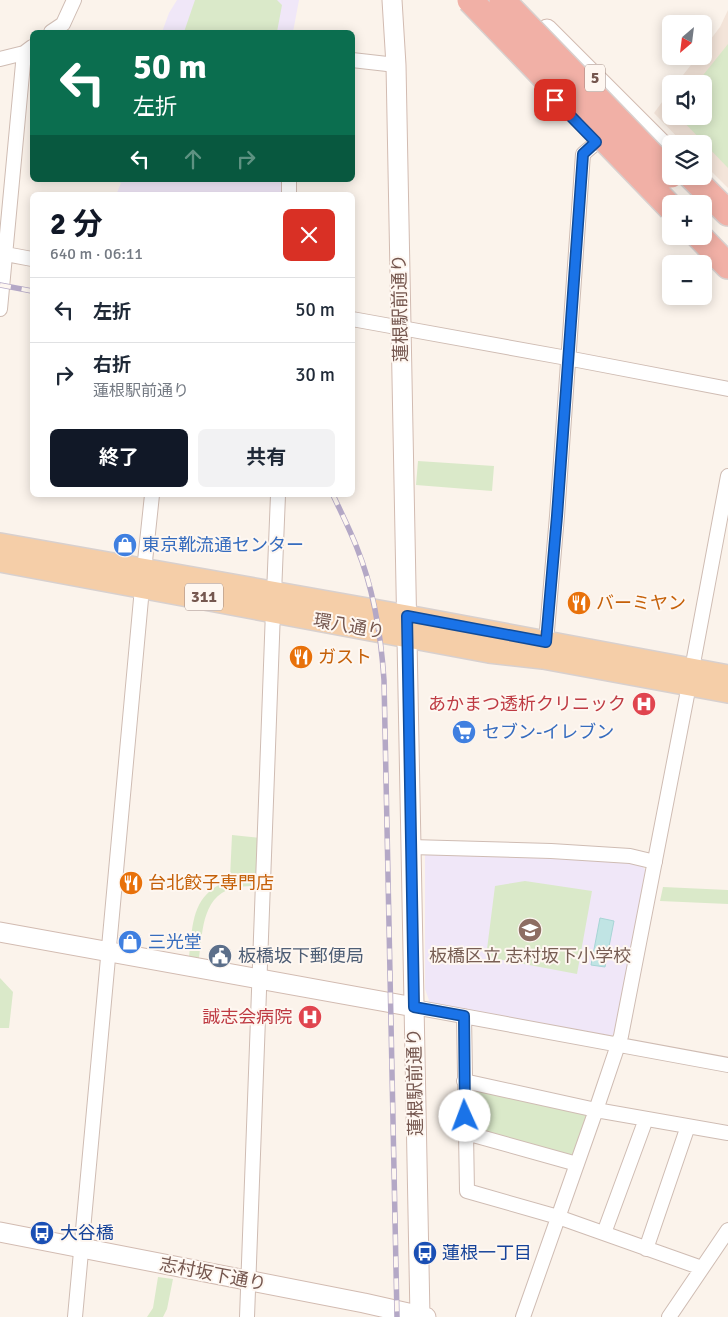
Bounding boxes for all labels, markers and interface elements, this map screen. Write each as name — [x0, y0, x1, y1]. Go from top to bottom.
north arrow — [662, 15, 712, 65]
map controls — [662, 15, 712, 305]
text: 50 m — [133, 45, 207, 88]
icon: left — [50, 50, 115, 115]
road number: 5 — [585, 64, 605, 92]
button: sound — [662, 75, 712, 125]
pin — [534, 79, 576, 121]
icon: arrive — [541, 86, 569, 114]
text: 左折 — [133, 93, 177, 120]
button: layers — [662, 135, 712, 185]
icon: left — [126, 145, 154, 173]
icon: ahead — [179, 145, 207, 173]
icon: right — [232, 145, 260, 173]
button: + — [662, 195, 712, 245]
text: 2 分 — [50, 206, 103, 243]
button: close — [283, 209, 335, 261]
text: 640 m · 06:11 — [50, 244, 143, 264]
street label: 蓮根駅前通り — [388, 254, 412, 362]
button: − — [662, 255, 712, 305]
icon: left — [50, 296, 78, 324]
text: 50 m — [295, 298, 335, 322]
text: 左折 — [93, 300, 131, 324]
text: 右折 — [93, 353, 131, 377]
icon: right — [50, 361, 78, 389]
text: 30 m — [295, 363, 335, 387]
text: 蓮根駅前通り — [93, 381, 189, 401]
button: 終了 — [50, 429, 188, 487]
button: 共有 — [198, 429, 335, 487]
shop icon: 東京靴流通センター — [112, 532, 138, 558]
place label: 東京靴流通センター — [142, 534, 304, 556]
road number: 311 — [185, 584, 223, 610]
restaurant icon: バーミヤン — [566, 590, 592, 616]
place label: バーミヤン — [596, 592, 686, 614]
street label: 環八通り — [312, 609, 386, 643]
restaurant icon: ガスト — [288, 644, 314, 670]
place label: ガスト — [318, 646, 372, 668]
hospital icon: あかまつ透析クリニック — [631, 691, 657, 717]
place label: あかまつ透析クリニック — [428, 693, 626, 715]
supermarket icon: セブン-イレブン — [451, 719, 477, 745]
place label: セブン-イレブン — [482, 721, 614, 743]
restaurant icon: 台北餃子専門店 — [118, 870, 144, 896]
place label: 台北餃子専門店 — [148, 872, 274, 894]
school or university icon: 板橋区立 志村坂下小学校 — [517, 917, 543, 943]
shop icon: 三光堂 — [117, 929, 143, 955]
place label: 三光堂 — [148, 931, 202, 953]
public building icon: 板橋坂下郵便局 — [207, 943, 233, 969]
place label: 板橋坂下郵便局 — [238, 945, 364, 967]
place label: 板橋区立 志村坂下小学校 — [429, 945, 631, 967]
hospital icon: 誠志会病院 — [297, 1004, 323, 1030]
place label: 誠志会病院 — [202, 1006, 292, 1028]
street label: 蓮根駅前通り — [403, 1028, 427, 1136]
position arrow — [438, 1089, 490, 1141]
bus stop icon: 大谷橋 — [29, 1220, 55, 1246]
place label: 大谷橋 — [60, 1222, 114, 1244]
bus stop icon: 蓮根一丁目 — [412, 1240, 438, 1266]
place label: 蓮根一丁目 — [442, 1242, 532, 1264]
street label: 志村坂下通り — [158, 1253, 268, 1295]

